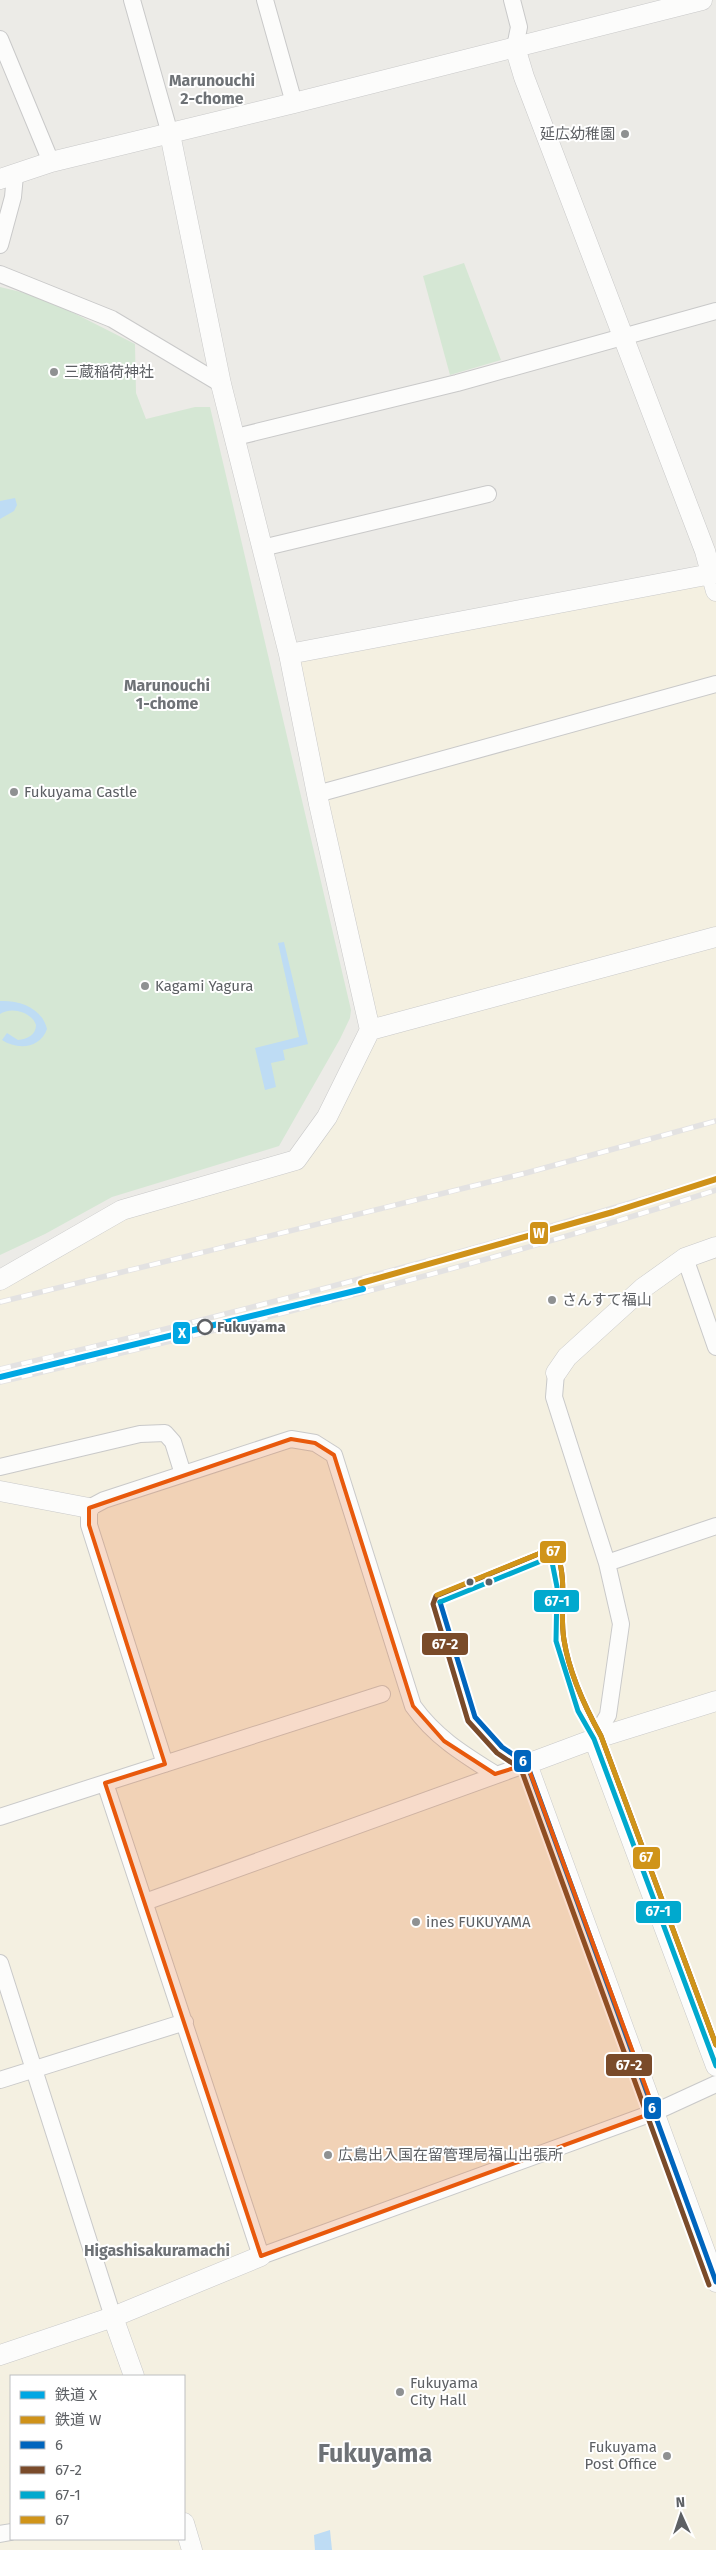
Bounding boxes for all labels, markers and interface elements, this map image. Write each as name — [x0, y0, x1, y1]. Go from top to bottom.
district label: Marunouchi 2-chome — [169, 71, 255, 108]
place label: 延広幼稚園 — [540, 125, 615, 143]
marker: 延広幼稚園 — [619, 128, 631, 140]
place label: 三蔵稲荷神社 — [64, 363, 154, 381]
marker: 三蔵稲荷神社 — [48, 366, 60, 378]
district label: Marunouchi 1-chome — [124, 676, 210, 713]
place label: Fukuyama Castle — [24, 783, 137, 801]
marker: Fukuyama Castle — [8, 786, 20, 798]
place label: Kagami Yagura — [155, 977, 253, 995]
marker: Kagami Yagura — [139, 980, 151, 992]
line badge: W — [529, 1221, 549, 1245]
text: W — [533, 1225, 545, 1242]
place label: さんすて福山 — [562, 1291, 652, 1309]
marker: さんすて福山 — [546, 1294, 558, 1306]
place label: Fukuyama — [217, 1318, 286, 1336]
marker: Fukuyama — [197, 1319, 213, 1335]
line badge: X — [172, 1321, 191, 1345]
text: X — [177, 1325, 187, 1342]
line badge: 67 — [539, 1540, 567, 1564]
text: 67 — [546, 1543, 560, 1560]
unlabelled marker — [465, 1577, 475, 1587]
unlabelled marker — [484, 1577, 494, 1587]
line badge: 67-1 — [533, 1589, 580, 1613]
text: 67-1 — [544, 1593, 570, 1610]
line badge: 67-2 — [421, 1632, 469, 1656]
text: 67-2 — [432, 1636, 458, 1653]
line badge: 6 — [513, 1749, 532, 1773]
text: 6 — [519, 1753, 527, 1770]
line badge: 67 — [632, 1846, 661, 1870]
text: 67 — [639, 1849, 653, 1866]
line badge: 67-1 — [635, 1900, 682, 1924]
text: 67-1 — [645, 1903, 671, 1920]
place label: ines FUKUYAMA — [426, 1913, 531, 1931]
marker: ines FUKUYAMA — [410, 1916, 422, 1928]
line badge: 67-2 — [605, 2053, 653, 2077]
text: 67-2 — [616, 2057, 642, 2074]
line badge: 6 — [643, 2096, 662, 2120]
text: 6 — [648, 2100, 656, 2117]
place label: 広島出入国在留管理局福山出張所 — [338, 2146, 563, 2164]
marker: 広島出入国在留管理局福山出張所 — [322, 2149, 334, 2161]
district label: Higashisakuramachi — [84, 2241, 230, 2260]
place label: Fukuyama City Hall — [410, 2374, 478, 2409]
legend — [10, 2375, 185, 2540]
text: 鉄道 X — [55, 2386, 98, 2404]
marker: Fukuyama City Hall — [394, 2386, 406, 2398]
text: 鉄道 W — [55, 2411, 102, 2429]
text: 6 — [55, 2436, 63, 2454]
place label: Fukuyama Post Office — [585, 2438, 657, 2473]
district label: Fukuyama — [318, 2439, 432, 2469]
marker: Fukuyama Post Office — [661, 2450, 673, 2462]
text: 67-2 — [55, 2461, 82, 2479]
text: 67-1 — [55, 2486, 81, 2504]
north arrow — [656, 2490, 706, 2540]
text: N — [675, 2494, 685, 2511]
text: 67 — [55, 2511, 70, 2529]

